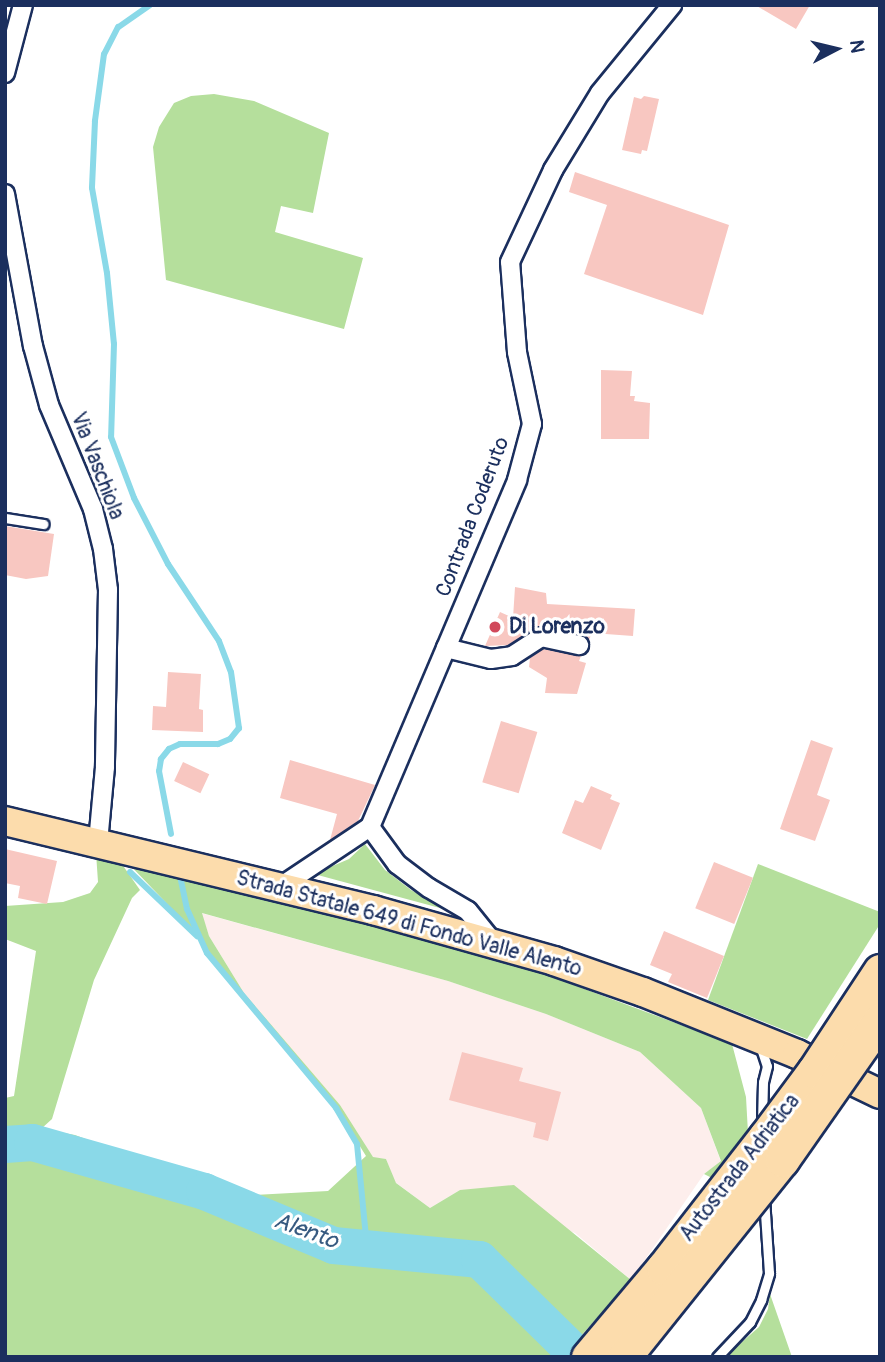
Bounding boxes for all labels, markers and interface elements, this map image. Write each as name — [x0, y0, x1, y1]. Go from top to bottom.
north arrow — [801, 14, 871, 84]
text: N — [844, 39, 870, 54]
street label: Via Vaschiola — [65, 409, 129, 523]
street label: Contrada Coderuto — [431, 434, 515, 600]
place label: Di Lorenzo — [509, 614, 605, 640]
marker: Di Lorenzo — [487, 619, 503, 635]
street label: Strada Statale 649 di Fondo Valle Alento — [234, 866, 584, 982]
street label: Autostrada Adriatica — [675, 1089, 805, 1247]
water label: Alento — [270, 1207, 342, 1255]

